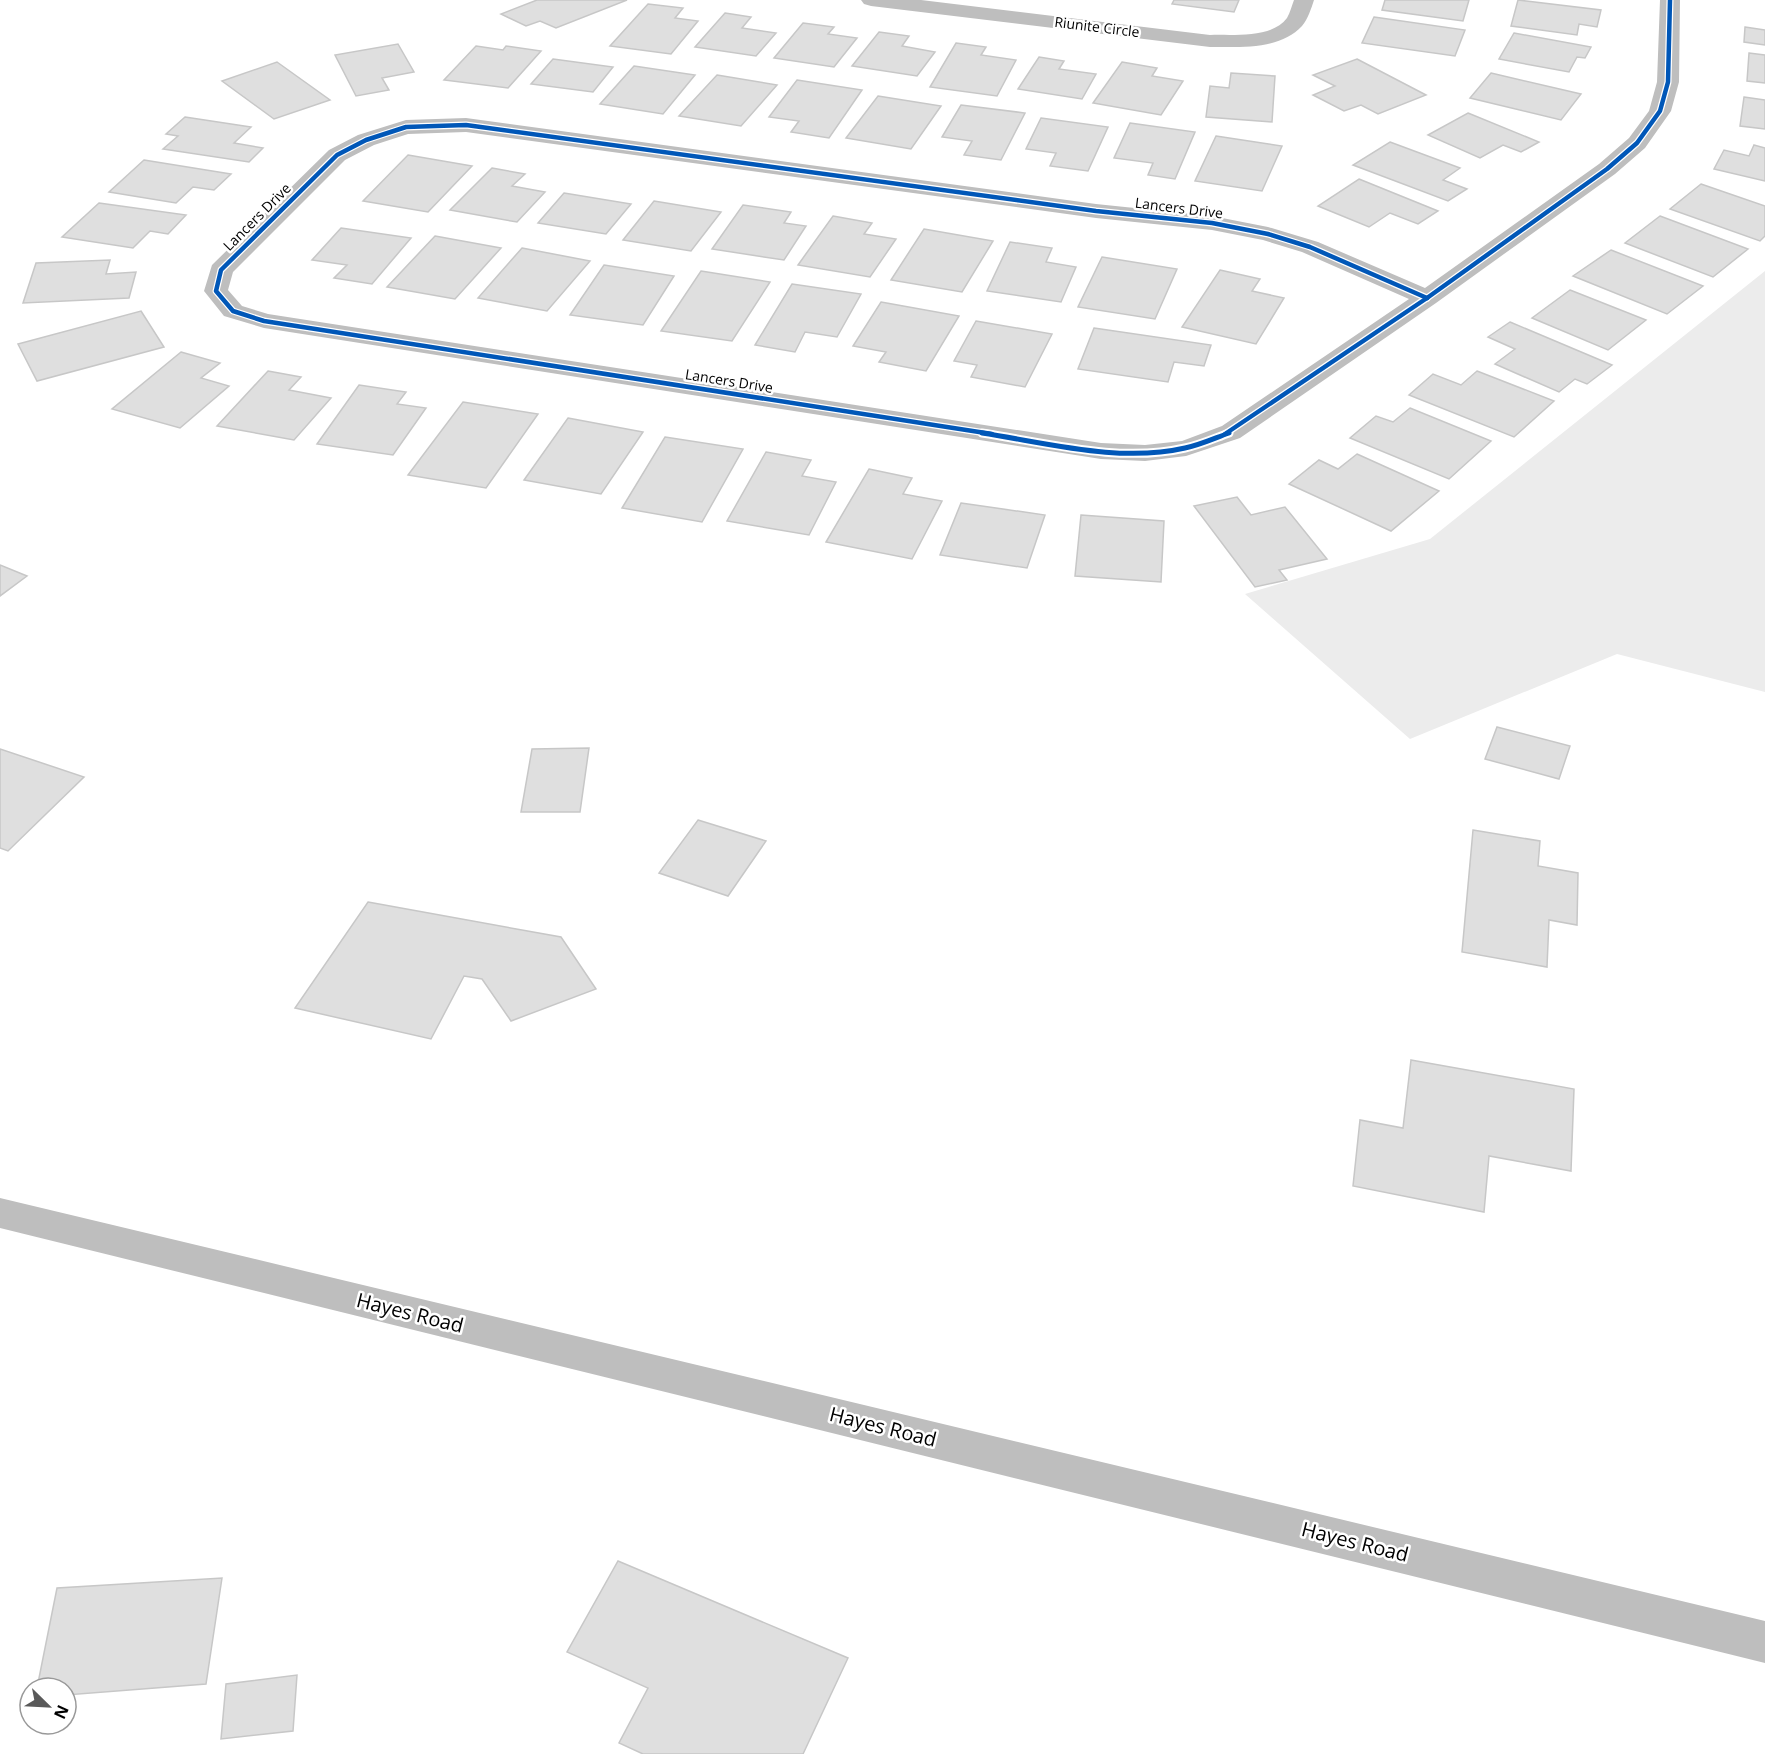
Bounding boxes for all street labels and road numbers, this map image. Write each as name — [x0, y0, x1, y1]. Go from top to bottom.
street label: Riunite Circle — [1053, 12, 1141, 41]
street label: Lancers Drive — [219, 179, 295, 255]
street label: Lancers Drive — [1134, 193, 1224, 222]
street label: Lancers Drive — [684, 364, 774, 397]
street label: Hayes Road — [354, 1286, 467, 1339]
street label: Hayes Road — [827, 1400, 940, 1453]
street label: Hayes Road — [1299, 1515, 1412, 1568]

